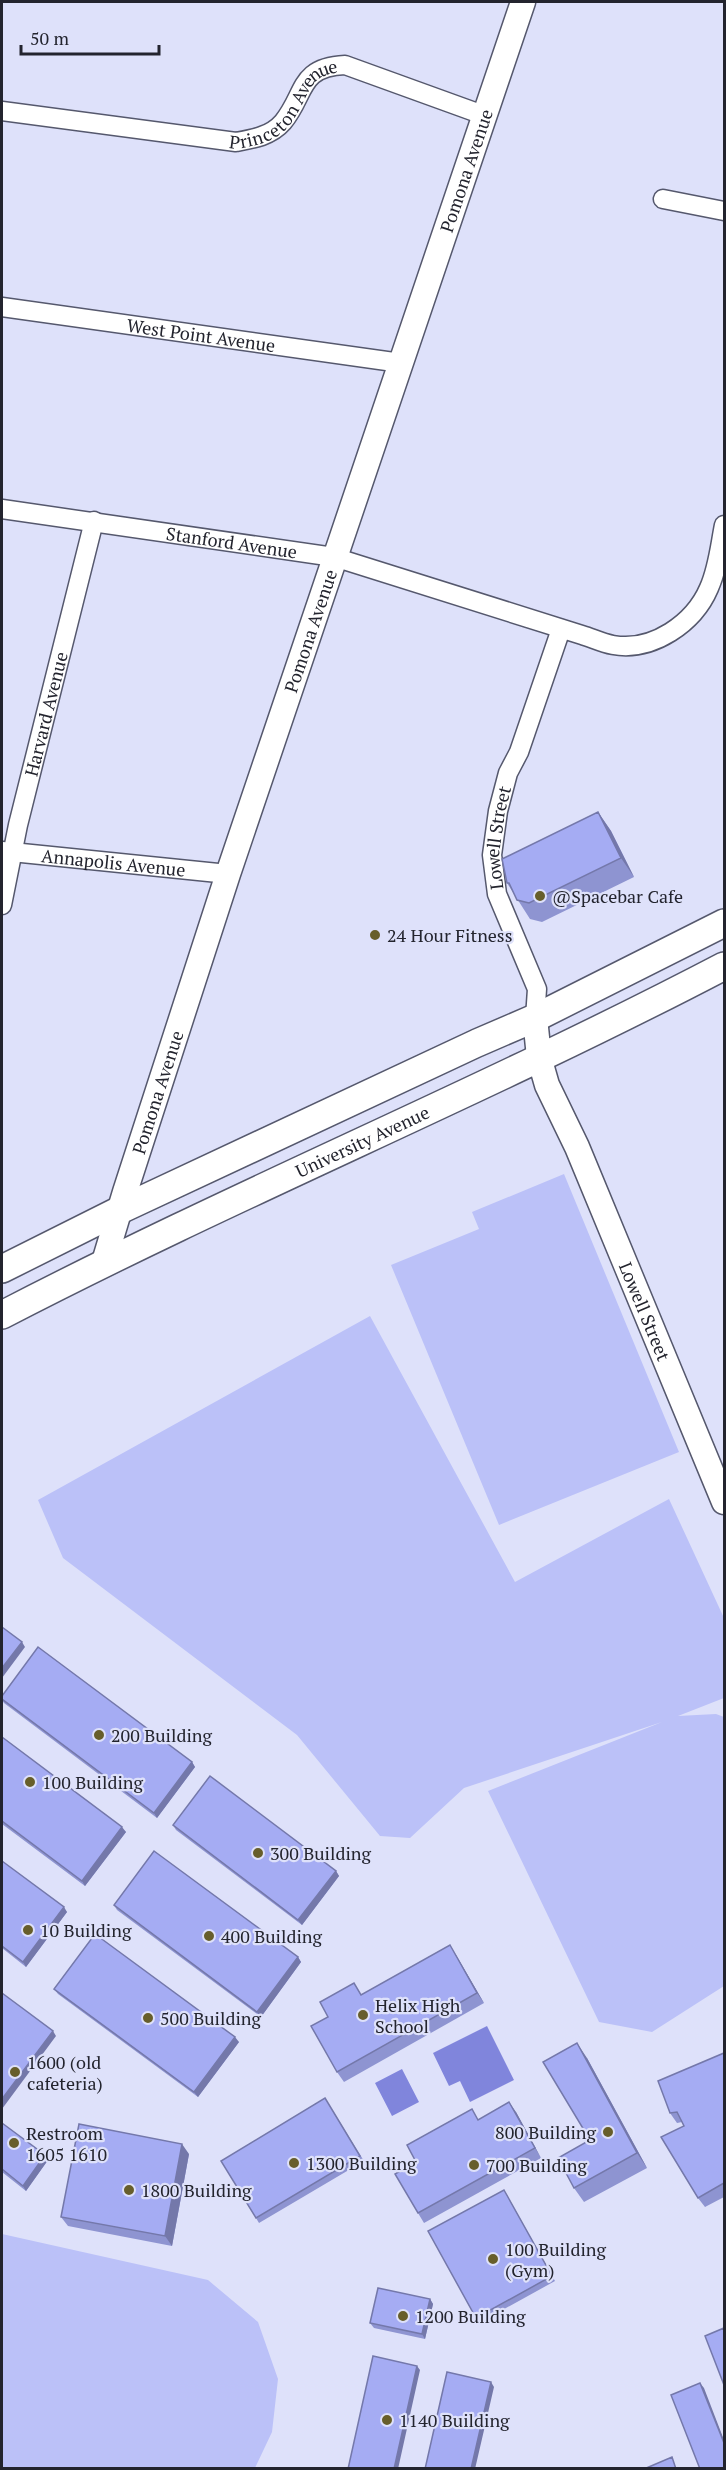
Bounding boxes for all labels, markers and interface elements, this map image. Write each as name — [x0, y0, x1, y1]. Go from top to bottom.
scale bar — [21, 18, 159, 56]
text: 50 m — [30, 26, 70, 50]
street label: Princeton Avenue — [228, 54, 339, 154]
street label: Pomona Avenue — [434, 106, 498, 235]
street label: West Point Avenue — [125, 313, 277, 357]
street label: Stanford Avenue — [165, 521, 299, 564]
street label: Pomona Avenue — [278, 566, 342, 696]
street label: Harvard Avenue — [19, 649, 73, 779]
street label: Lowell Street — [480, 783, 516, 891]
street label: Annapolis Avenue — [40, 843, 187, 882]
place label: @Spacebar Cafe — [552, 884, 683, 908]
marker: @Spacebar Cafe — [533, 889, 547, 903]
place label: 24 Hour Fitness — [387, 923, 512, 947]
marker: 24 Hour Fitness — [368, 928, 382, 942]
street label: Pomona Avenue — [126, 1027, 189, 1157]
street label: University Avenue — [291, 1100, 433, 1183]
street label: Lowell Street — [614, 1258, 676, 1365]
place label: 200 Building — [111, 1723, 212, 1747]
marker: 200 Building — [92, 1728, 106, 1742]
place label: 100 Building — [42, 1770, 143, 1794]
marker: 100 Building — [23, 1775, 37, 1789]
place label: 300 Building — [270, 1841, 371, 1865]
marker: 300 Building — [251, 1846, 265, 1860]
place label: 10 Building — [40, 1918, 132, 1942]
marker: 10 Building — [21, 1923, 35, 1937]
place label: 400 Building — [221, 1924, 322, 1948]
marker: 400 Building — [202, 1929, 216, 1943]
place label: Helix High School — [375, 1993, 461, 2038]
place label: 500 Building — [160, 2006, 261, 2030]
marker: Helix High School — [356, 2008, 370, 2022]
marker: 500 Building — [141, 2011, 155, 2025]
place label: 1600 (old cafeteria) — [27, 2050, 103, 2095]
marker: 1600 (old cafeteria) — [8, 2065, 22, 2079]
place label: 800 Building — [495, 2120, 597, 2144]
place label: Restroom 1605 1610 — [26, 2121, 107, 2166]
marker: 800 Building — [601, 2125, 615, 2139]
marker: Restroom 1605 1610 — [7, 2136, 21, 2150]
place label: 1300 Building — [306, 2151, 417, 2175]
place label: 700 Building — [486, 2153, 587, 2177]
marker: 1300 Building — [287, 2156, 301, 2170]
marker: 700 Building — [467, 2158, 481, 2172]
place label: 1800 Building — [141, 2178, 252, 2202]
marker: 1800 Building — [122, 2183, 136, 2197]
place label: 100 Building (Gym) — [505, 2237, 606, 2282]
marker: 100 Building (Gym) — [486, 2252, 500, 2266]
place label: 1200 Building — [415, 2304, 526, 2328]
marker: 1200 Building — [396, 2309, 410, 2323]
place label: 1140 Building — [399, 2408, 510, 2432]
marker: 1140 Building — [380, 2413, 394, 2427]

